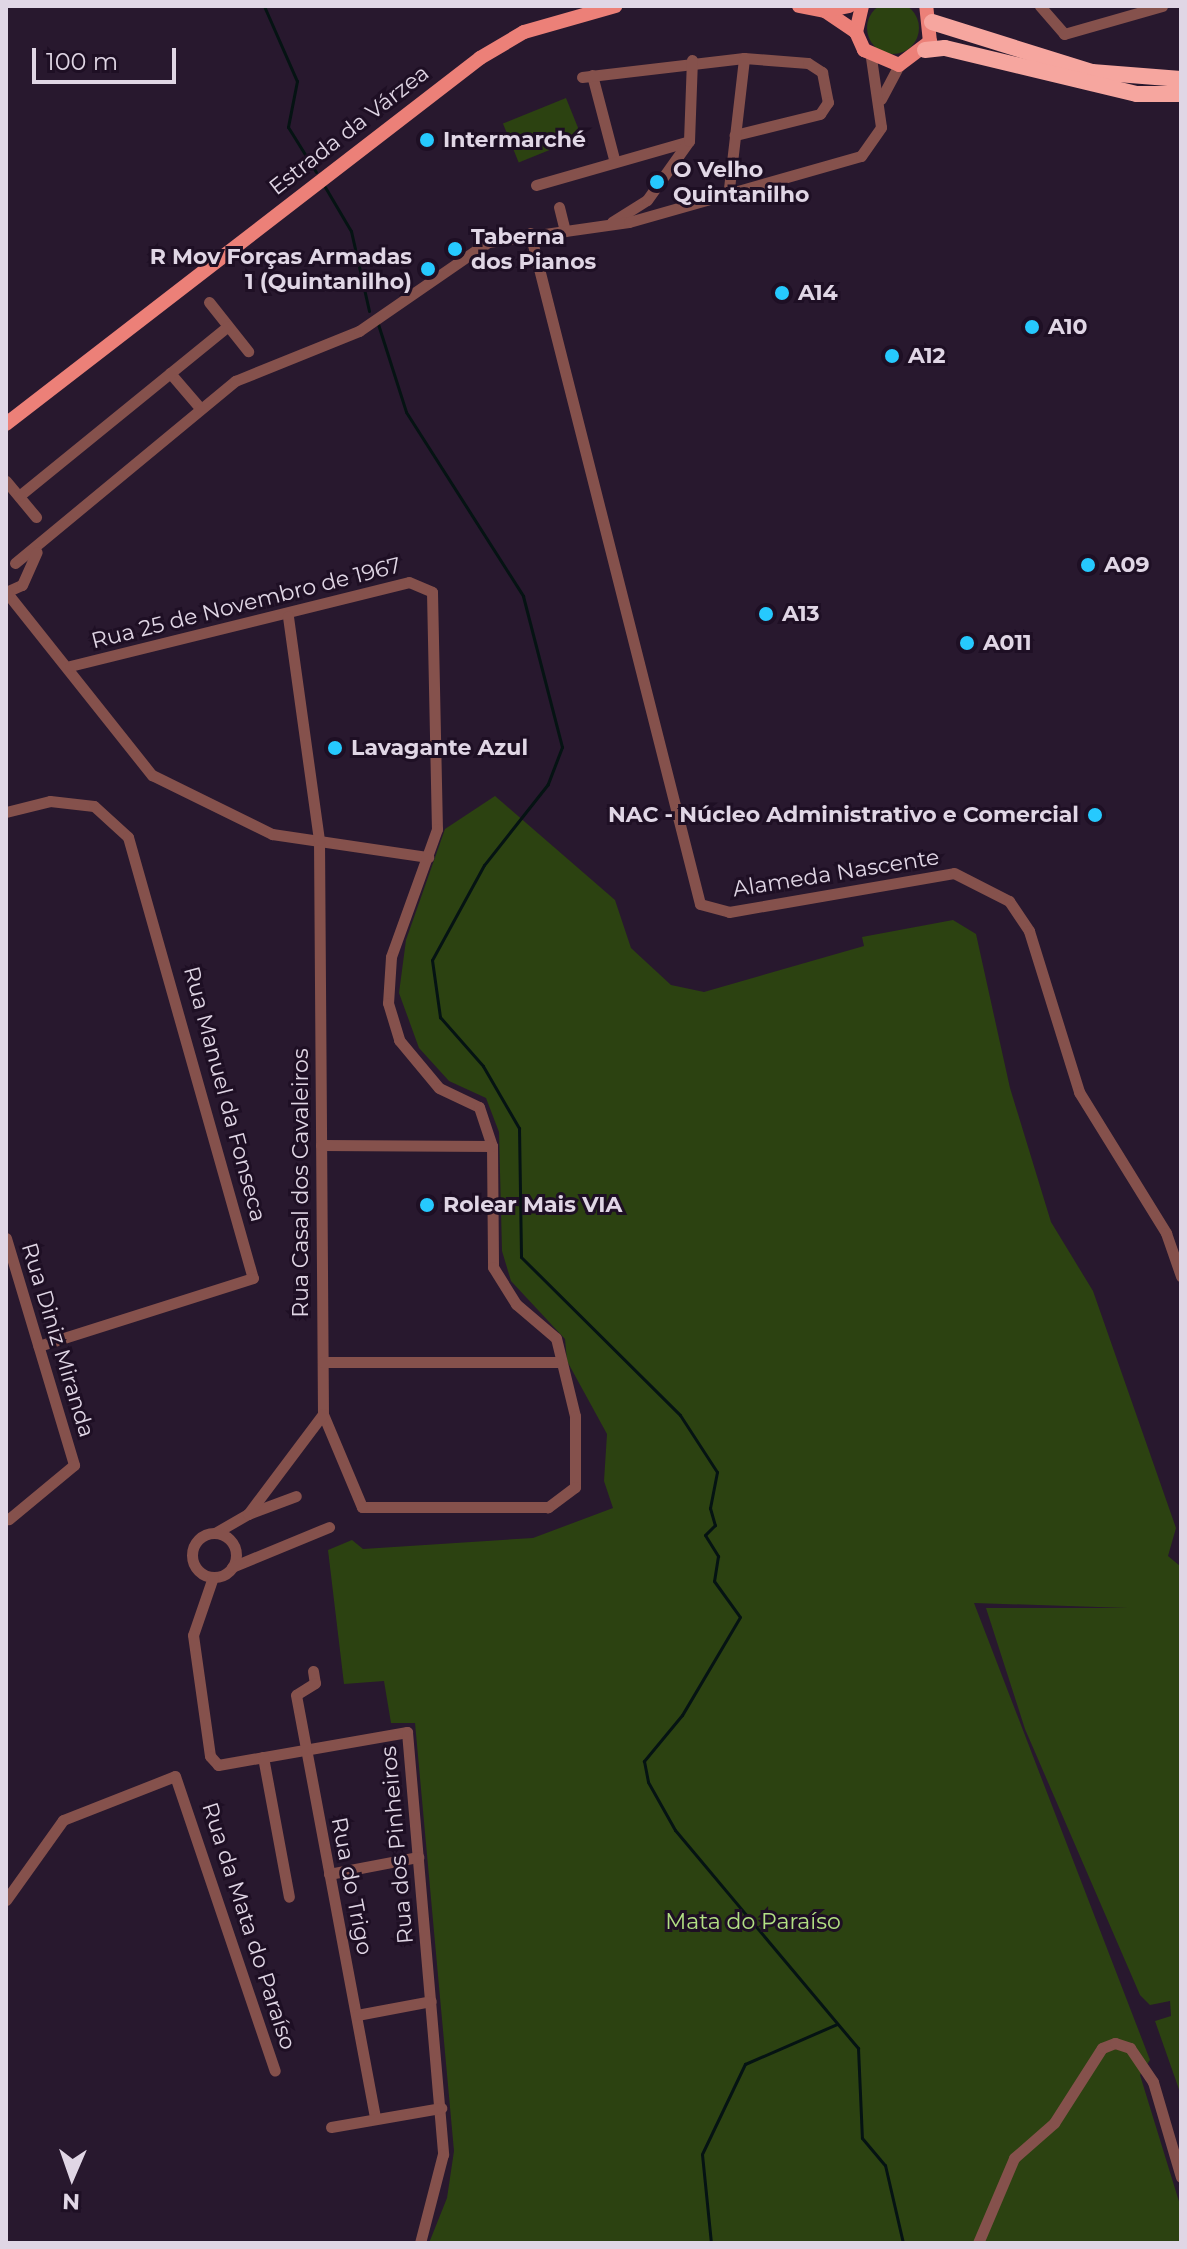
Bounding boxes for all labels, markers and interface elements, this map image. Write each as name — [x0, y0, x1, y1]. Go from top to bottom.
scale bar — [36, 32, 180, 82]
text: 100 m — [46, 47, 118, 76]
street label: Estrada da Várzea — [264, 59, 434, 201]
place label: Intermarché — [443, 127, 586, 153]
marker: Intermarché — [418, 131, 436, 149]
place label: O Velho Quintanilho — [673, 156, 809, 208]
marker: O Velho Quintanilho — [648, 173, 666, 191]
place label: Taberna dos Pianos — [471, 223, 596, 274]
marker: Taberna dos Pianos — [446, 240, 464, 258]
place label: R Mov Forças Armadas 1 (Quintanilho) — [150, 243, 412, 294]
marker: R Mov Forças Armadas 1 (Quintanilho) — [419, 260, 437, 278]
place label: A14 — [798, 280, 838, 306]
marker: A14 — [773, 284, 791, 302]
place label: A10 — [1048, 314, 1087, 340]
marker: A10 — [1023, 318, 1041, 336]
place label: A12 — [908, 343, 946, 369]
marker: A12 — [883, 347, 901, 365]
street label: Rua 25 de Novembro de 1967 — [88, 552, 404, 654]
place label: A09 — [1104, 552, 1150, 578]
marker: A09 — [1079, 556, 1097, 574]
place label: A13 — [782, 601, 820, 627]
marker: A13 — [757, 605, 775, 623]
place label: A011 — [983, 630, 1032, 656]
marker: A011 — [958, 634, 976, 652]
place label: Lavagante Azul — [351, 735, 528, 761]
marker: Lavagante Azul — [326, 739, 344, 757]
place label: NAC - Núcleo Administrativo e Comercial — [608, 802, 1079, 828]
marker: NAC - Núcleo Administrativo e Comercial — [1086, 806, 1104, 824]
street label: Alameda Nascente — [731, 844, 941, 902]
street label: Rua Manuel da Fonseca — [178, 963, 272, 1225]
street label: Rua Casal dos Cavaleiros — [288, 1048, 314, 1318]
place label: Rolear Mais VIA — [443, 1192, 622, 1218]
marker: Rolear Mais VIA — [418, 1196, 436, 1214]
street label: Rua Diniz Miranda — [16, 1240, 100, 1440]
street label: Rua dos Pinheiros — [375, 1745, 419, 1945]
street label: Rua da Mata do Paraíso — [196, 1799, 302, 2053]
street label: Rua do Trigo — [326, 1815, 378, 1957]
park label: Mata do Paraíso — [665, 1909, 841, 1935]
north arrow — [32, 2137, 112, 2217]
text: N — [62, 2188, 81, 2215]

